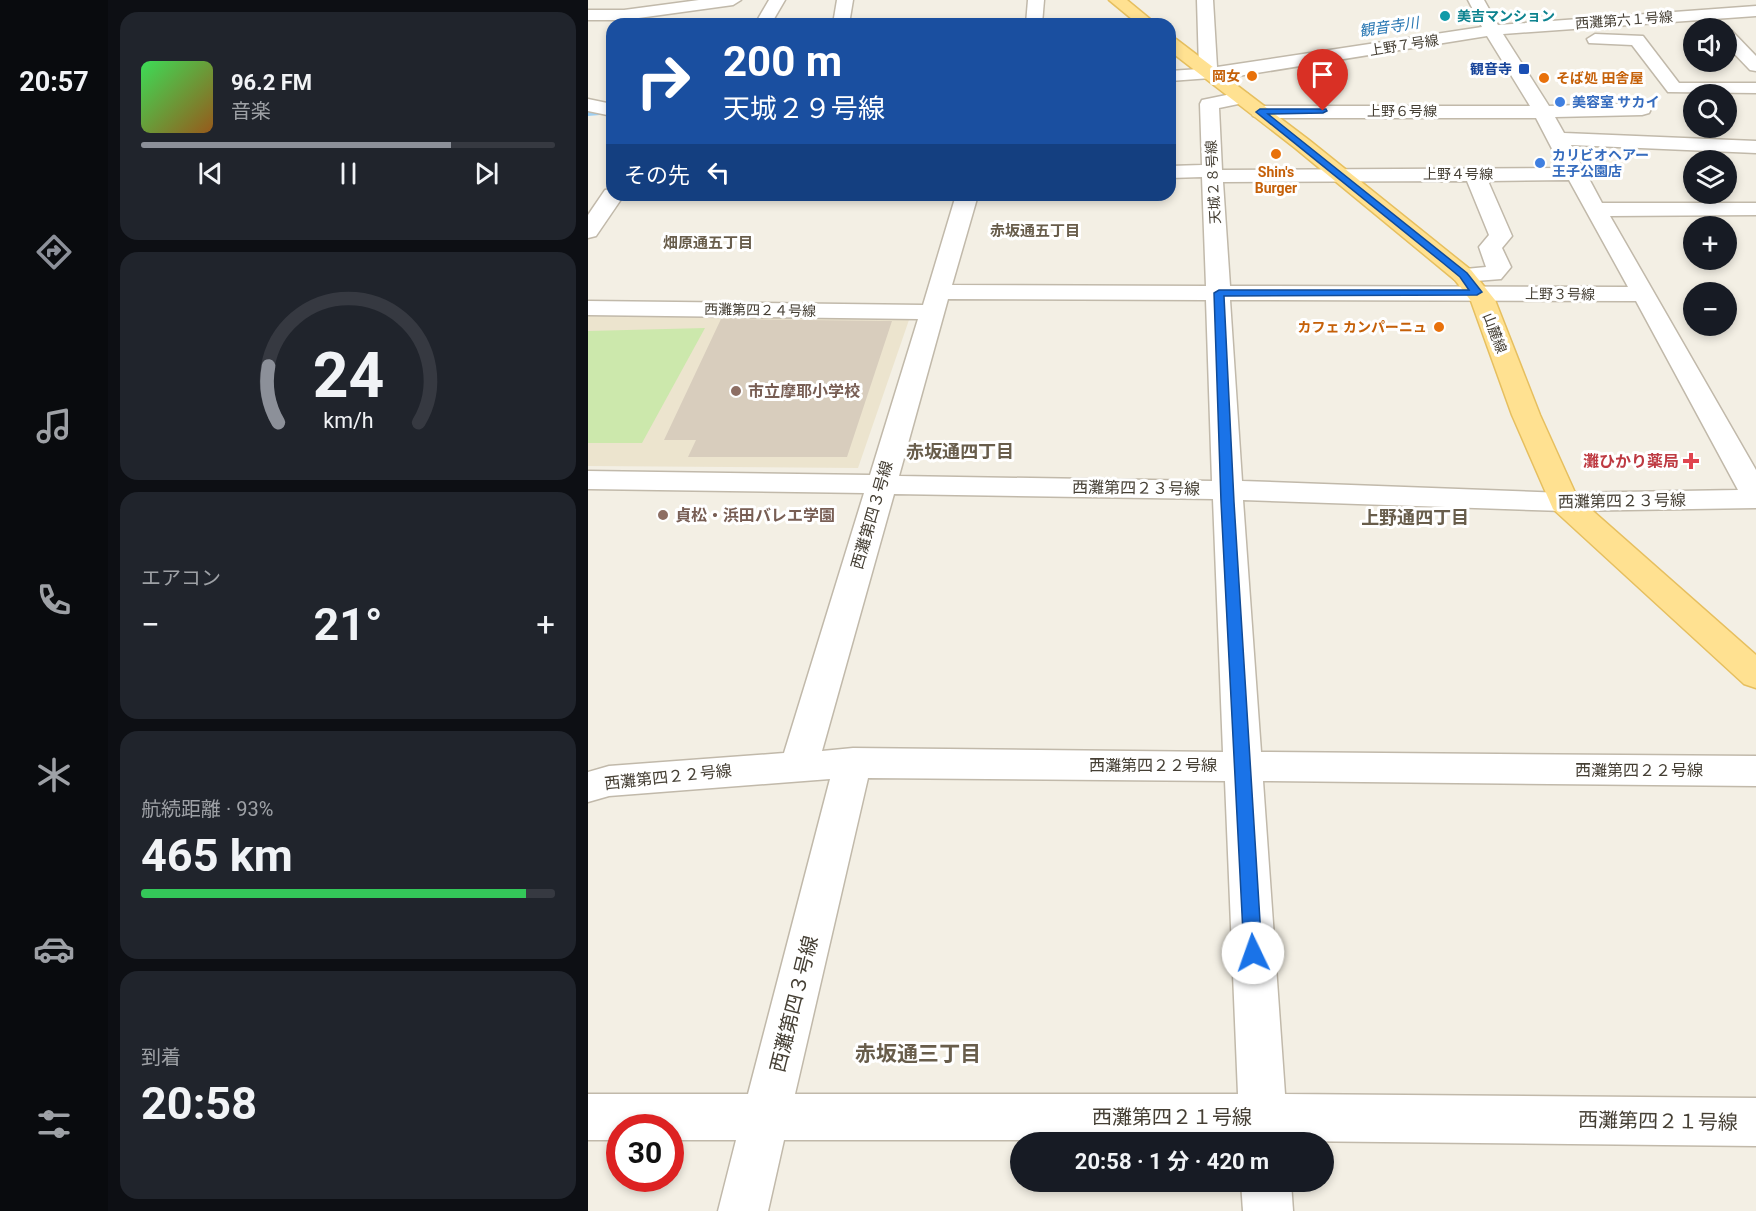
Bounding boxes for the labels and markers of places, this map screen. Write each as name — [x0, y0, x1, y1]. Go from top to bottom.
place label: 美吉マンション — [1457, 8, 1555, 24]
marker: 美吉マンション — [1438, 9, 1452, 23]
pin — [1297, 49, 1348, 111]
place label: 観音寺 — [1470, 61, 1512, 77]
marker: 観音寺 — [1517, 62, 1531, 76]
place label: 岡女 — [1212, 68, 1240, 84]
marker: 岡女 — [1245, 69, 1259, 83]
place label: そば処 田舎屋 — [1556, 70, 1643, 86]
marker: そば処 田舎屋 — [1537, 71, 1551, 85]
place label: 美容室 サカイ — [1572, 94, 1659, 110]
marker: 美容室 サカイ — [1553, 95, 1567, 109]
marker: Shin's Burger — [1269, 147, 1283, 161]
place label: カリビオヘアー 王子公園店 — [1552, 147, 1649, 179]
marker: カリビオヘアー 王子公園店 — [1533, 156, 1547, 170]
place label: Shin's Burger — [1255, 164, 1297, 196]
place label: カフェ カンパーニュ — [1298, 319, 1427, 335]
marker: カフェ カンパーニュ — [1432, 320, 1446, 334]
place label: 市立摩耶小学校 — [748, 382, 860, 401]
marker: 市立摩耶小学校 — [729, 384, 743, 398]
place label: 灘ひかり薬局 — [1583, 452, 1679, 471]
marker: 灘ひかり薬局 — [1684, 454, 1698, 468]
place label: 貞松・浜田バレエ学園 — [675, 506, 835, 525]
marker: 貞松・浜田バレエ学園 — [656, 508, 670, 522]

